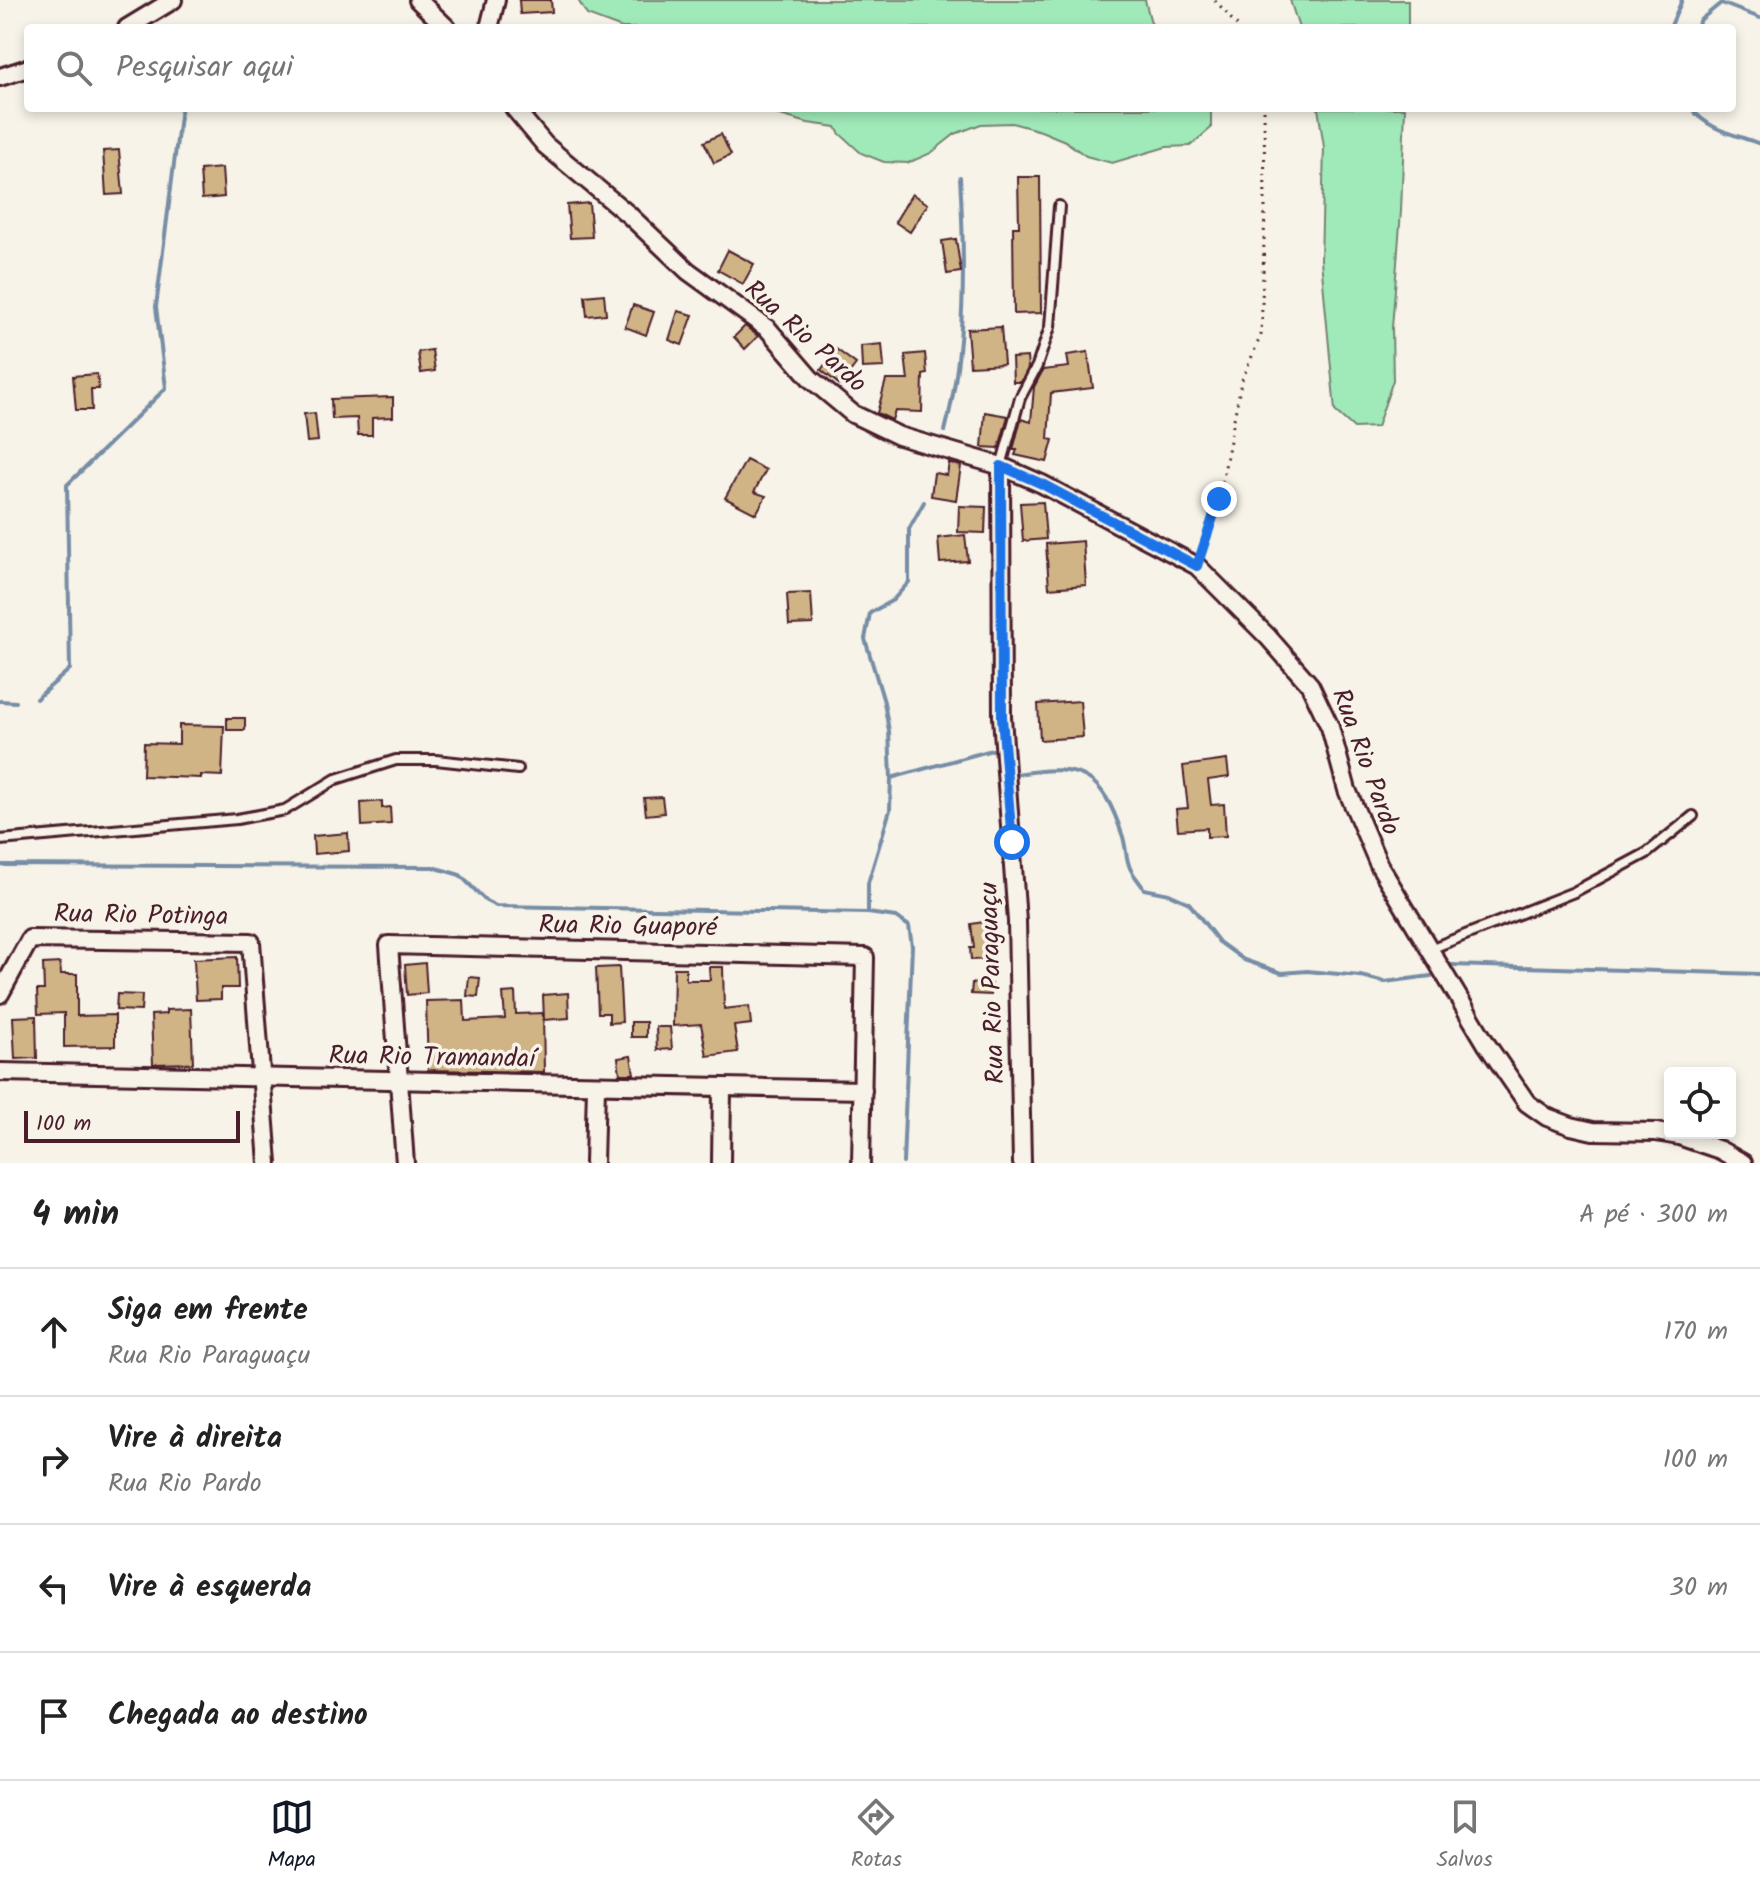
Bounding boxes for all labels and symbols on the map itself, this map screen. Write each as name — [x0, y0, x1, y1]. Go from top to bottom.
street label: Rua Rio Pardo — [734, 270, 876, 404]
route end — [1201, 481, 1237, 517]
street label: Rua Rio Pardo — [1319, 683, 1411, 841]
route start — [994, 824, 1030, 860]
street label: Rua Rio Paraguaçu — [968, 881, 1018, 1085]
street label: Rua Rio Potinga — [53, 893, 229, 939]
street label: Rua Rio Guaporé — [538, 904, 719, 950]
street label: Rua Rio Tramandaí — [328, 1035, 540, 1081]
scale bar — [24, 1107, 240, 1143]

